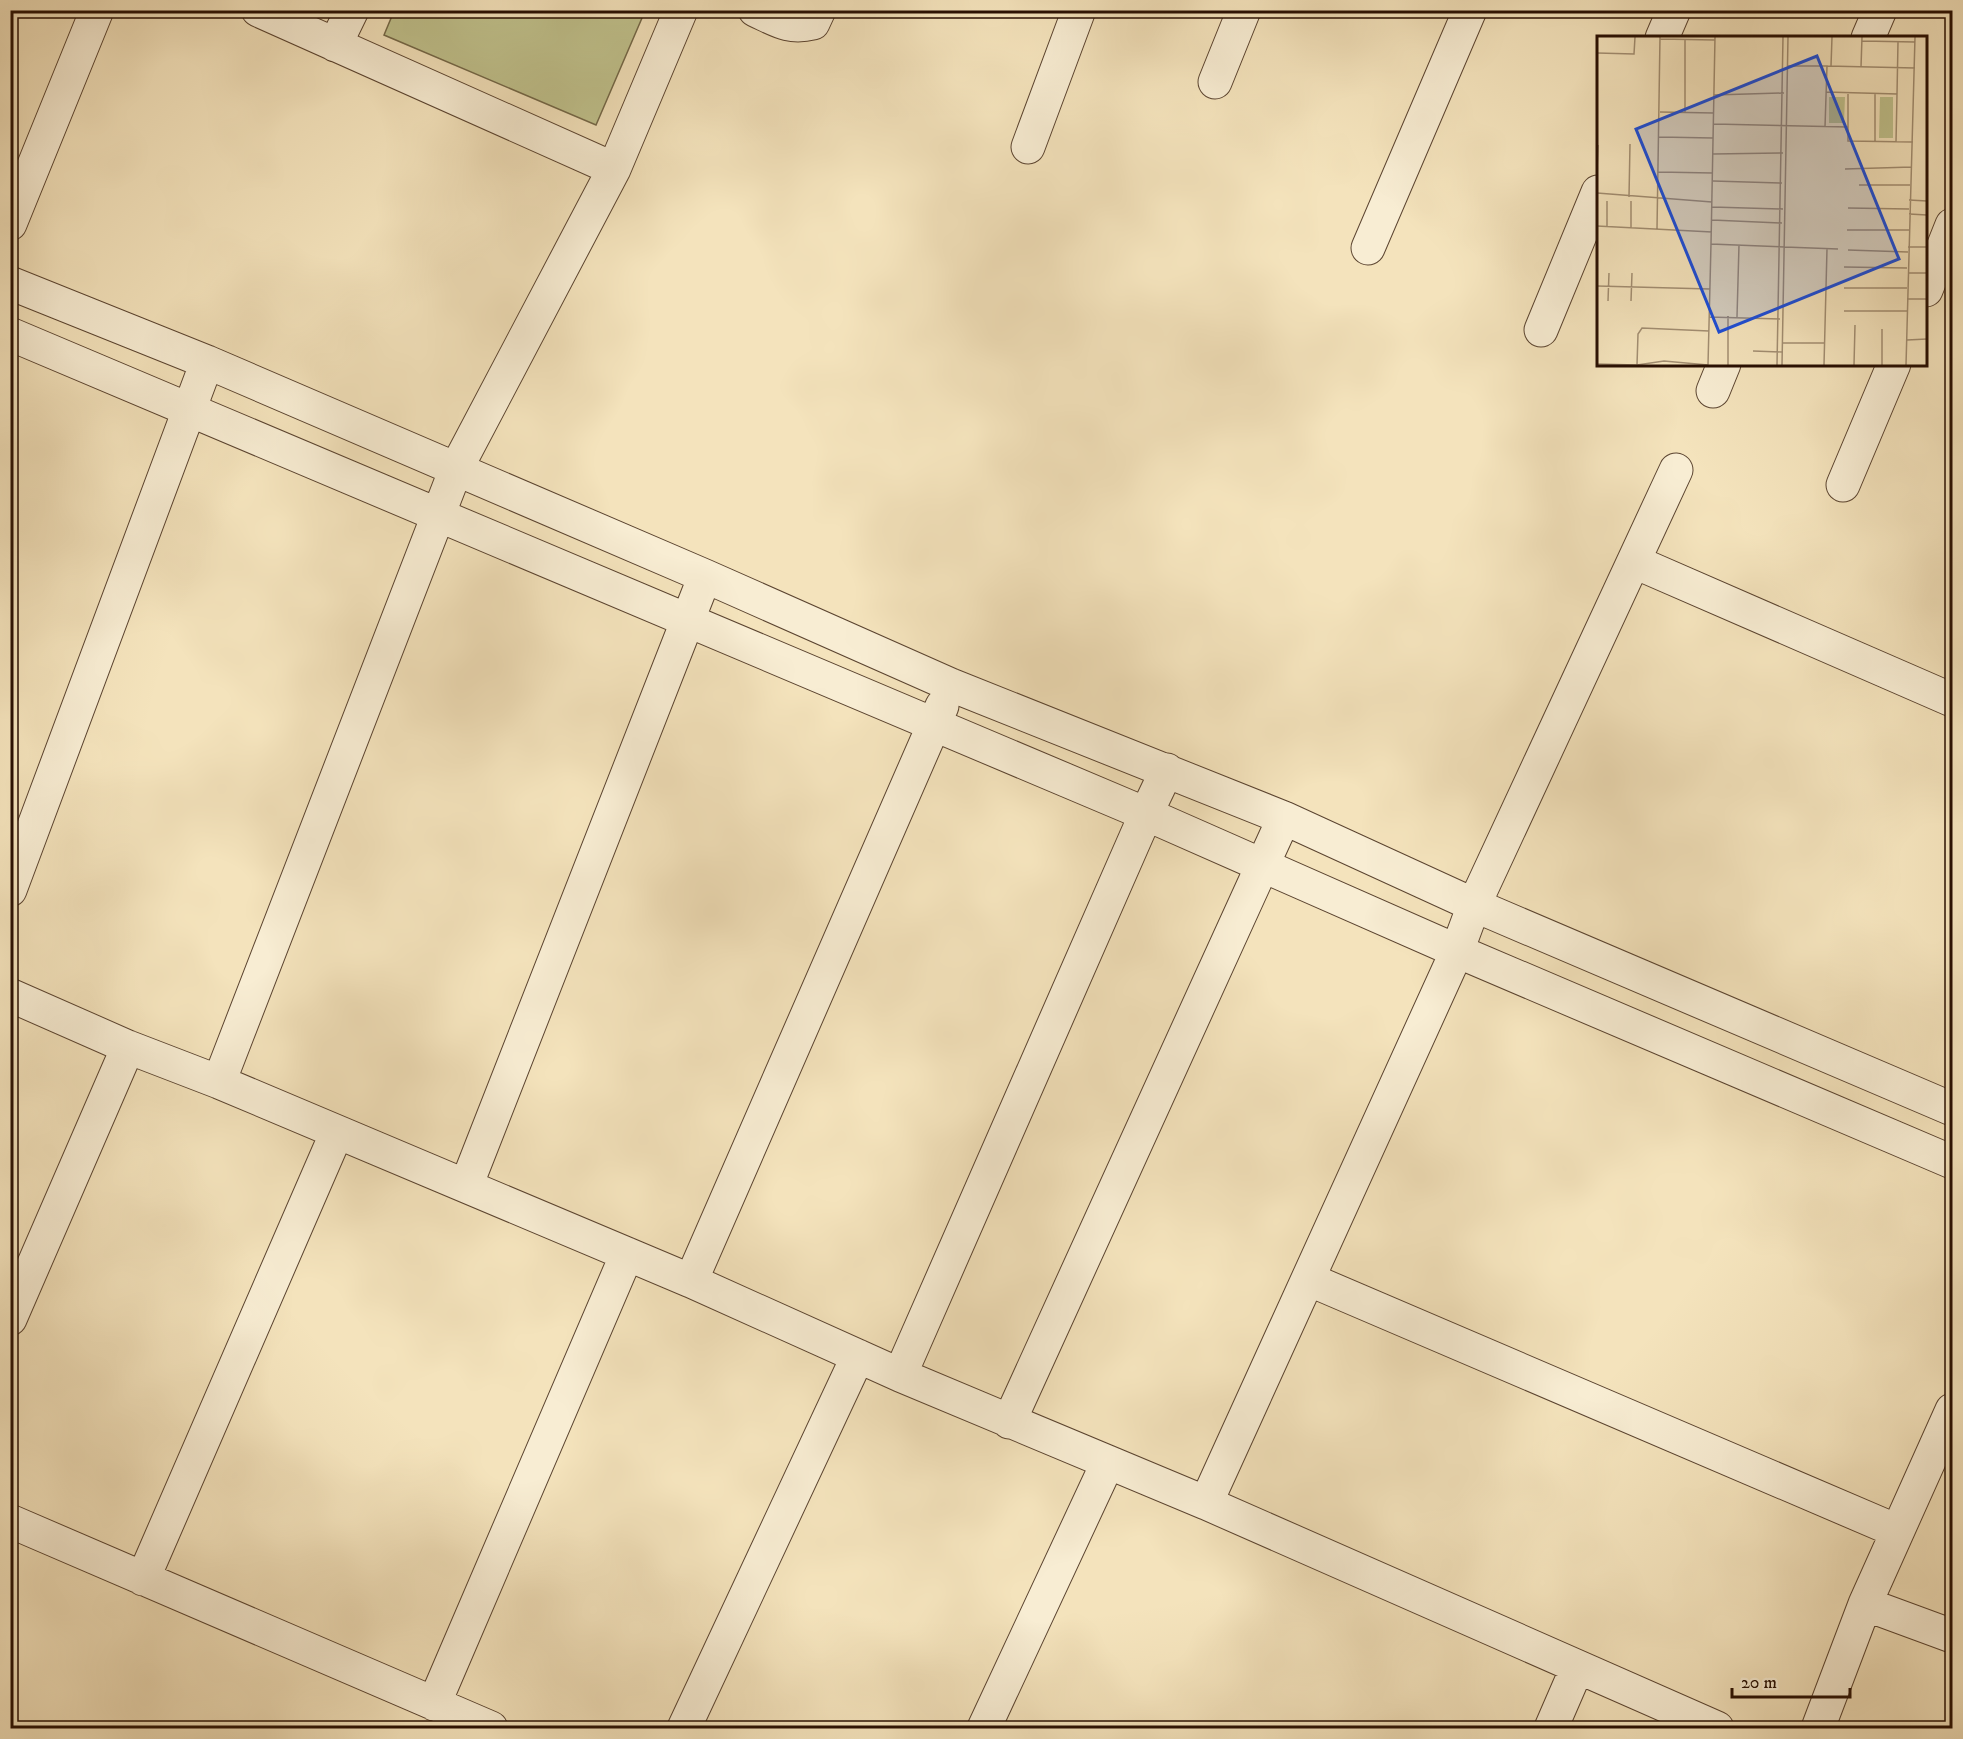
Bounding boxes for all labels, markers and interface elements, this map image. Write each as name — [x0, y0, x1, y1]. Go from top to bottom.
inset map — [1597, 36, 1927, 366]
scale bar — [1732, 1661, 1850, 1699]
text: 20 m — [1741, 1672, 1777, 1694]

